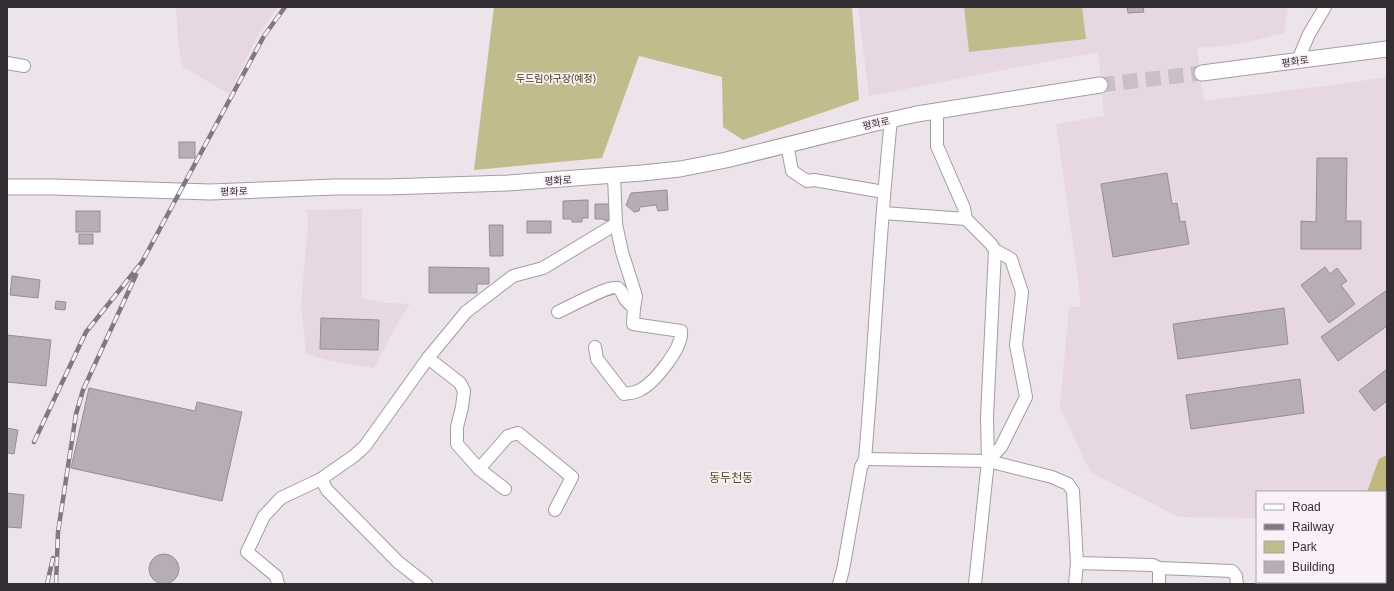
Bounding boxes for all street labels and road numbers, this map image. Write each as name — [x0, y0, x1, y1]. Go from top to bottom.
street label: 평화로 — [1281, 54, 1310, 69]
street label: 평화로 — [861, 115, 891, 132]
street label: 평화로 — [544, 174, 572, 187]
street label: 평화로 — [220, 186, 248, 197]

